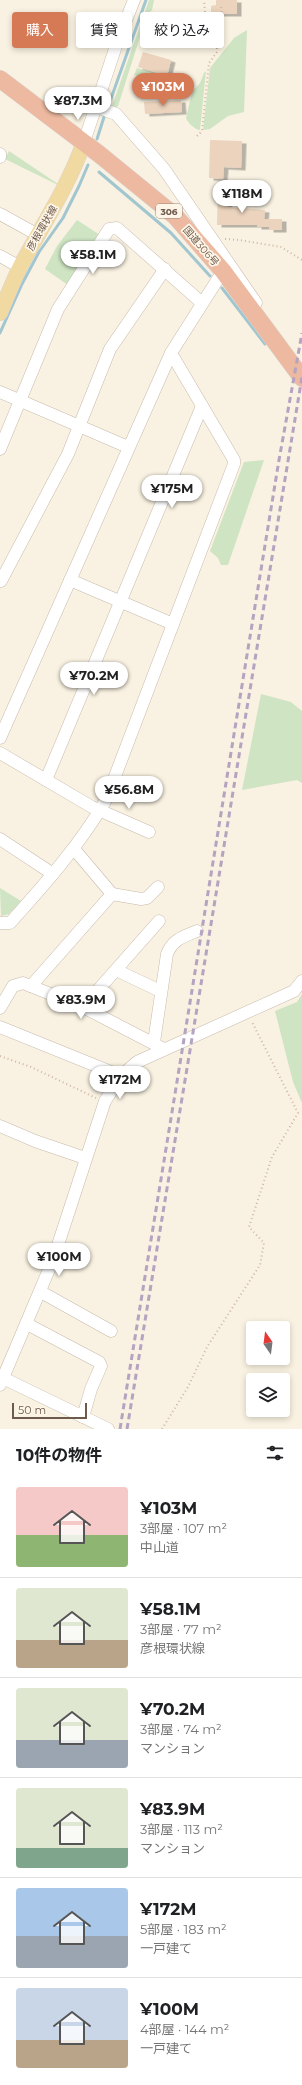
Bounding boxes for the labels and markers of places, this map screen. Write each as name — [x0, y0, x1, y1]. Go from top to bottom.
pin: ¥103M — [135, 73, 191, 107]
pin: ¥87.3M — [45, 87, 111, 121]
pin: ¥118M — [214, 180, 270, 214]
pin: ¥58.1M — [60, 241, 126, 275]
pin: ¥175M — [144, 475, 200, 509]
pin: ¥70.2M — [61, 662, 127, 696]
pin: ¥56.8M — [96, 776, 162, 810]
pin: ¥83.9M — [48, 986, 114, 1020]
pin: ¥172M — [92, 1066, 148, 1100]
pin: ¥100M — [31, 1243, 87, 1277]

